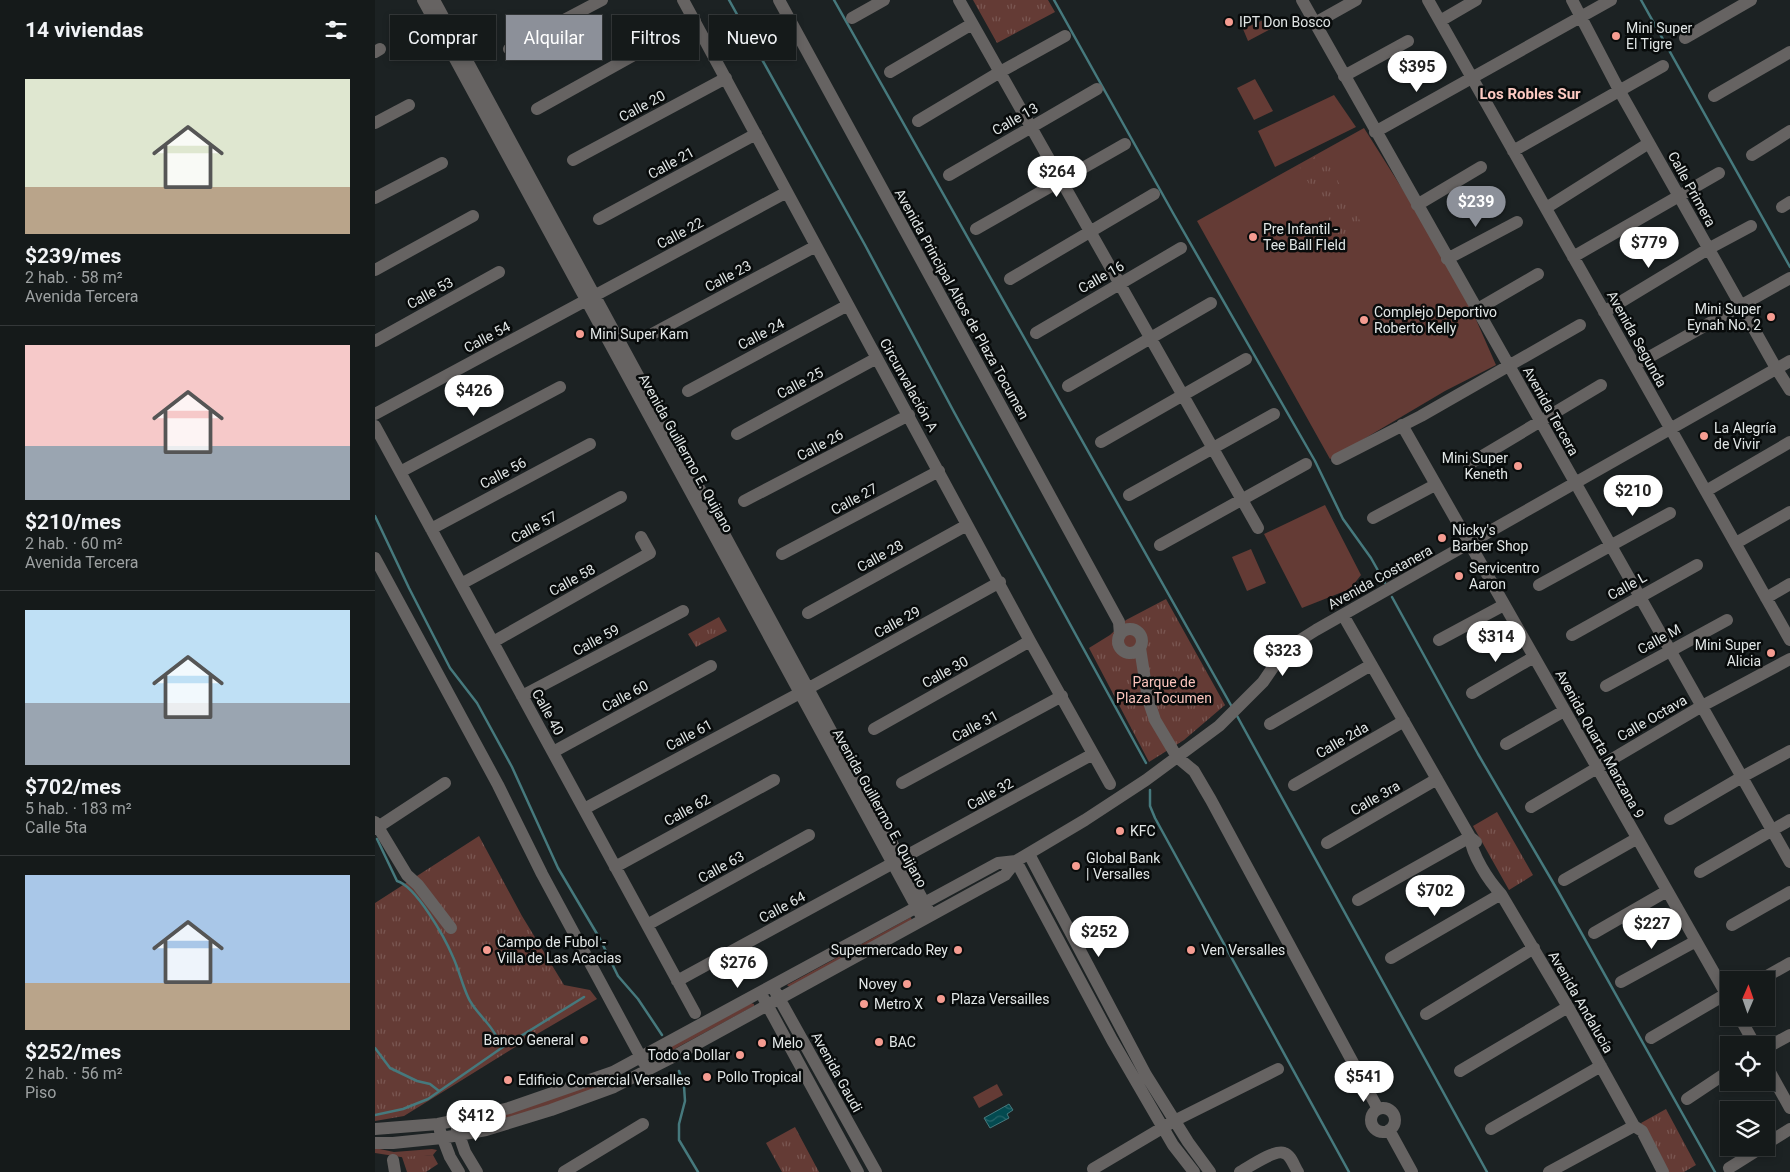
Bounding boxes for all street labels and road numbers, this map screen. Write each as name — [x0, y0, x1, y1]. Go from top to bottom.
street label: Calle 20 — [616, 87, 668, 125]
street label: Calle 13 — [989, 100, 1041, 138]
street label: Calle 21 — [645, 144, 697, 182]
street label: Calle Primera — [1665, 149, 1719, 229]
street label: Avenida Principal Altos de Plaza Tocumen — [892, 186, 1032, 422]
street label: Calle 22 — [654, 214, 706, 252]
street label: Calle 23 — [702, 257, 754, 295]
street label: Calle 16 — [1075, 257, 1127, 296]
street label: Calle 53 — [404, 274, 456, 312]
street label: Avenida Segunda — [1604, 288, 1670, 390]
street label: Calle 24 — [735, 315, 787, 353]
street label: Calle 54 — [461, 318, 513, 356]
street label: Circunvalación A — [877, 336, 941, 434]
street label: Calle 25 — [774, 364, 826, 402]
street label: Avenida Tercera — [1520, 364, 1582, 458]
street label: Avenida Guillermo E. Quijano — [636, 371, 736, 535]
street label: Calle 26 — [794, 426, 846, 464]
street label: Calle 56 — [477, 454, 529, 492]
street label: Calle 27 — [828, 480, 880, 518]
street label: Calle 57 — [508, 508, 560, 546]
street label: Calle 28 — [854, 537, 906, 575]
street label: Avenida Costanera — [1325, 542, 1435, 612]
street label: Calle 58 — [546, 561, 598, 599]
street label: Calle L — [1605, 569, 1650, 603]
street label: Calle 29 — [871, 603, 923, 641]
street label: Calle 59 — [570, 621, 622, 659]
street label: Calle M — [1635, 621, 1683, 657]
street label: Calle 30 — [919, 653, 971, 691]
street label: Avenida Quarta Manzana 9 — [1552, 667, 1648, 821]
street label: Calle 60 — [599, 677, 651, 715]
street label: Calle 40 — [529, 686, 567, 738]
street label: Calle Octava — [1614, 692, 1690, 744]
street label: Calle 31 — [949, 707, 1001, 745]
street label: Calle 61 — [663, 716, 715, 754]
street label: Calle 2da — [1313, 719, 1371, 761]
street label: Avenida Guillermo E. Quijano — [830, 726, 930, 890]
street label: Calle 32 — [964, 775, 1016, 813]
street label: Calle 3ra — [1347, 777, 1403, 819]
street label: Calle 62 — [661, 791, 713, 829]
street label: Calle 63 — [695, 848, 747, 886]
street label: Calle 64 — [756, 888, 808, 926]
street label: Avenida Andalucía — [1545, 948, 1617, 1056]
street label: Avenida Gaudi — [808, 1029, 866, 1115]

